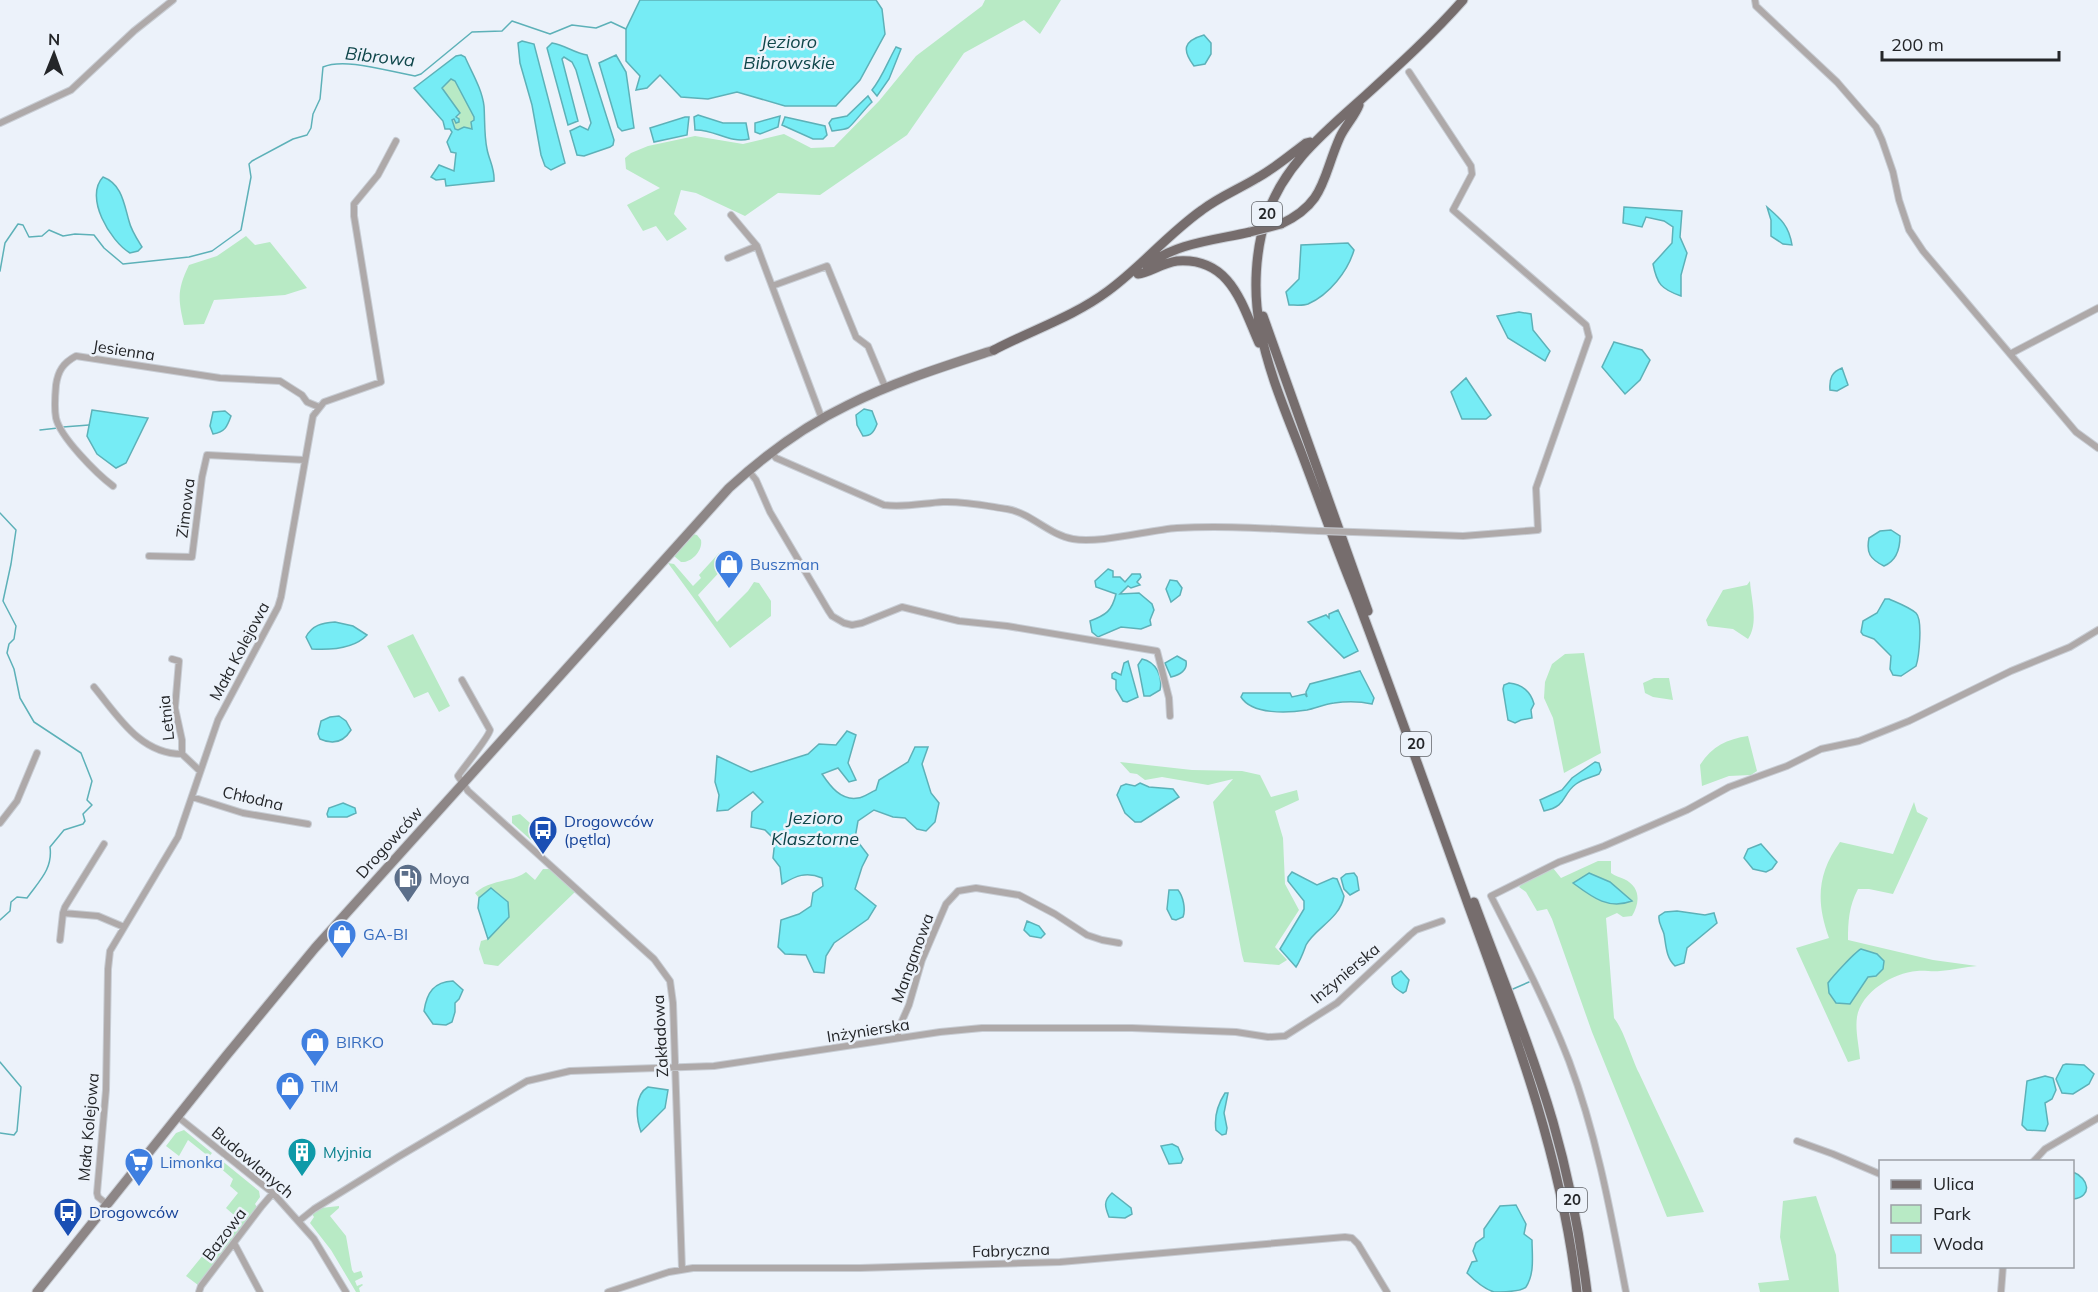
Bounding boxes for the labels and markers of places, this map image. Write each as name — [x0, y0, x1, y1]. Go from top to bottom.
shop icon: Buszman — [713, 548, 745, 590]
place label: Buszman — [750, 554, 819, 574]
place label: Drogowców (pętla) — [564, 811, 654, 849]
bus stop icon: Drogowców (pętla) — [527, 814, 559, 856]
fuel station icon: Moya — [392, 862, 424, 904]
place label: Moya — [429, 868, 470, 888]
shop icon: GA-BI — [326, 918, 358, 960]
place label: GA-BI — [363, 924, 408, 944]
shop icon: BIRKO — [299, 1026, 331, 1068]
place label: BIRKO — [336, 1032, 384, 1052]
shop icon: TIM — [274, 1070, 306, 1112]
place label: TIM — [311, 1076, 339, 1096]
building icon: Myjnia — [286, 1136, 318, 1178]
place label: Myjnia — [323, 1142, 372, 1162]
supermarket icon: Limonka — [123, 1146, 155, 1188]
place label: Limonka — [160, 1152, 223, 1172]
bus stop icon: Drogowców — [52, 1196, 84, 1238]
place label: Drogowców — [89, 1202, 179, 1222]

